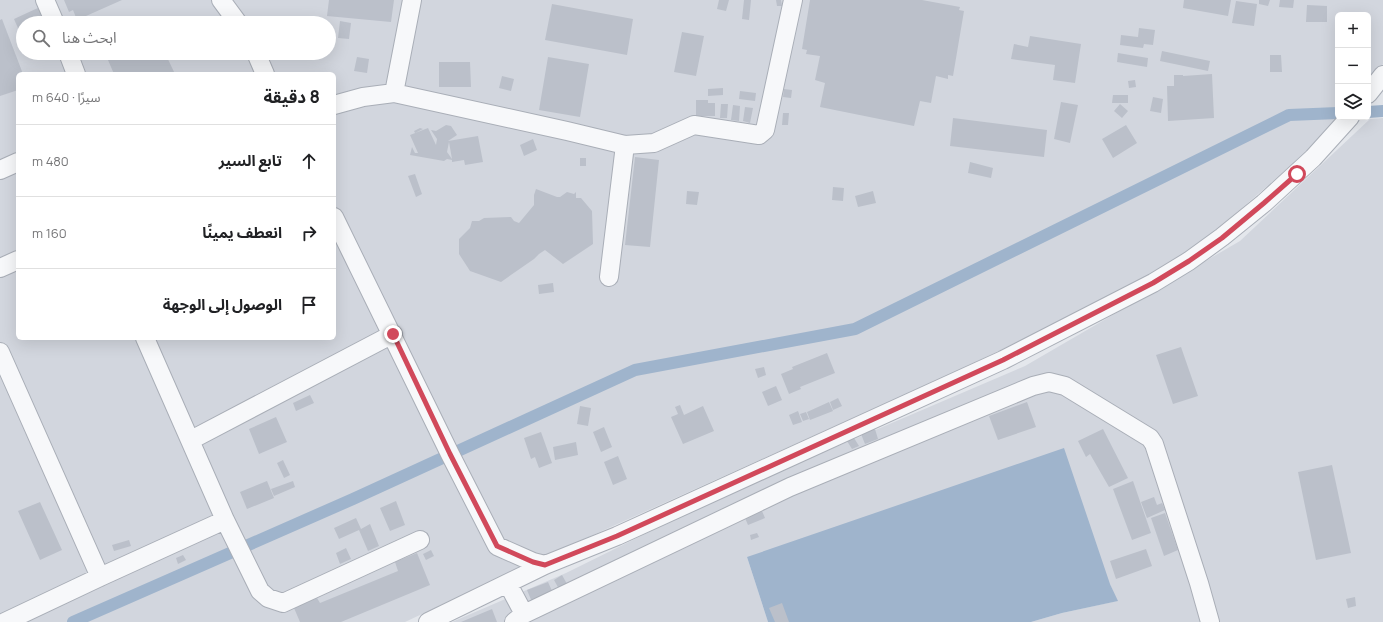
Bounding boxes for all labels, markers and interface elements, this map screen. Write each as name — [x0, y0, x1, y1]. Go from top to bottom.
map controls — [1335, 12, 1371, 120]
button: + — [1335, 12, 1371, 48]
search box — [16, 16, 336, 60]
icon: search — [30, 27, 52, 49]
text: ابحث هنا — [62, 27, 117, 48]
button: − — [1335, 48, 1371, 84]
button: layers — [1335, 84, 1371, 120]
text: 8 دقيقة — [263, 85, 320, 108]
text: سيرًا · 640 m — [32, 88, 100, 106]
text: تابع السير — [219, 150, 282, 171]
icon: ahead — [298, 150, 320, 172]
text: 480 m — [32, 152, 69, 170]
route start — [1288, 165, 1306, 183]
text: انعطف يمينًا — [202, 222, 282, 243]
icon: right — [298, 222, 320, 244]
text: 160 m — [32, 224, 67, 242]
text: الوصول إلى الوجهة — [163, 294, 282, 315]
icon: arrive — [298, 294, 320, 316]
route end — [384, 325, 402, 343]

